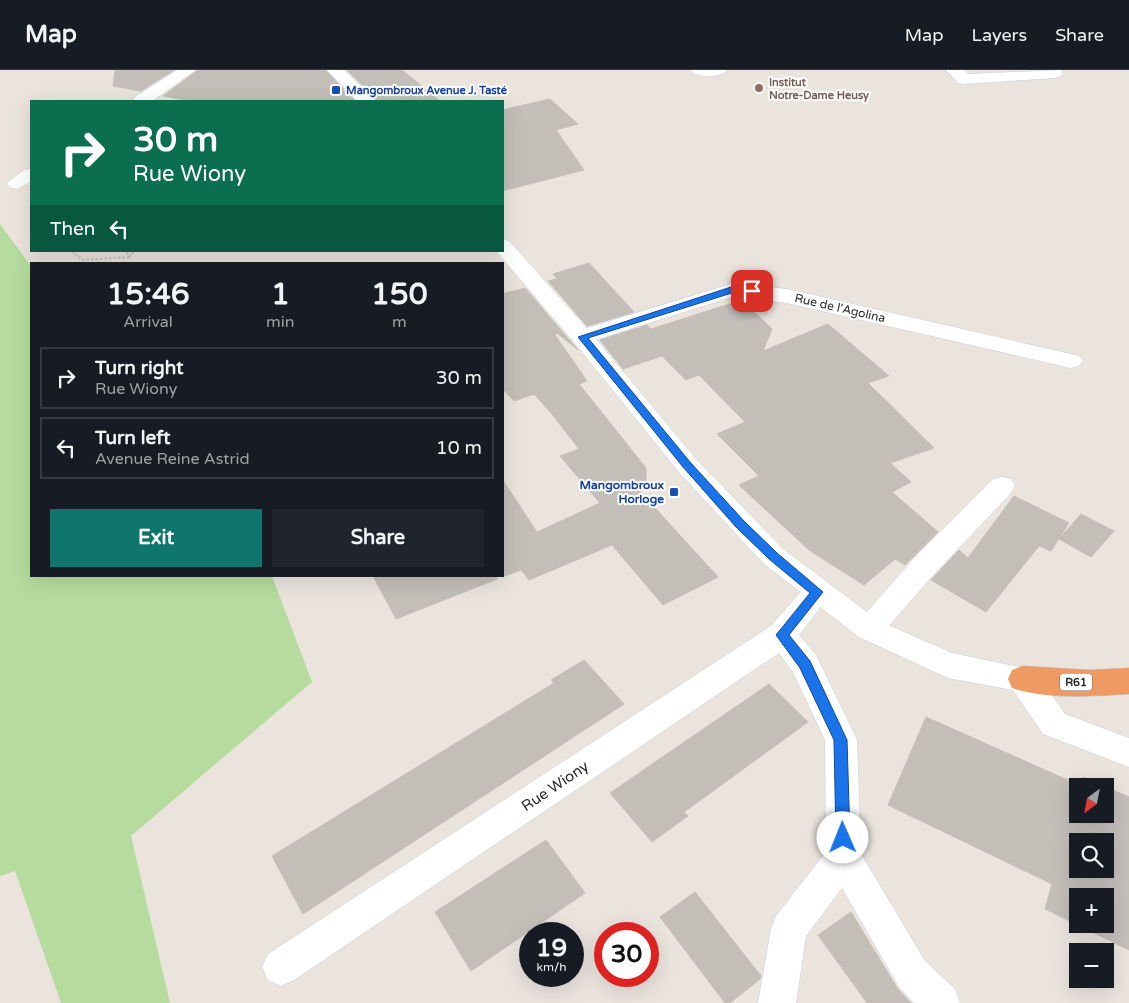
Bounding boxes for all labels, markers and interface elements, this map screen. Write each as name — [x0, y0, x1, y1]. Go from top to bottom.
text: Map — [25, 20, 77, 49]
text: Map — [905, 24, 944, 46]
text: Layers — [972, 24, 1027, 46]
text: Share — [1055, 24, 1104, 46]
place label: Institut Notre-Dame Heusy — [769, 76, 869, 103]
marker: Institut Notre-Dame Heusy — [753, 82, 765, 94]
marker: Mangombroux Avenue J. Tasté — [330, 84, 342, 96]
place label: Mangombroux Avenue J. Tasté — [346, 84, 508, 98]
text: 30 m — [133, 119, 218, 161]
icon: right — [50, 120, 115, 185]
text: Rue Wiony — [133, 161, 246, 187]
icon: left — [105, 215, 133, 243]
text: Then — [50, 218, 95, 240]
pin — [731, 270, 773, 312]
text: 15:46 — [106, 276, 190, 313]
text: 1 — [271, 276, 290, 313]
text: 150 — [371, 276, 428, 313]
icon: arrive — [738, 277, 766, 305]
street label: Rue de l'Agolina — [793, 291, 887, 325]
text: Arrival — [123, 312, 173, 332]
text: min — [266, 312, 295, 332]
text: m — [392, 312, 407, 332]
text: Turn right — [95, 357, 183, 379]
icon: right — [52, 364, 80, 392]
text: 30 m — [436, 367, 482, 389]
text: Rue Wiony — [95, 379, 177, 399]
text: Turn left — [95, 427, 171, 449]
icon: left — [52, 434, 80, 462]
text: 10 m — [436, 437, 482, 459]
text: Avenue Reine Astrid — [95, 449, 250, 469]
place label: Mangombroux Horloge — [580, 478, 664, 507]
marker: Mangombroux Horloge — [668, 486, 680, 498]
button: Exit — [50, 509, 262, 567]
button: Share — [272, 509, 484, 567]
road number: R61 — [1060, 674, 1092, 690]
street label: Rue Wiony — [518, 757, 592, 815]
north arrow — [1069, 778, 1114, 822]
map controls — [1069, 778, 1114, 988]
position arrow — [816, 811, 868, 863]
button: search — [1069, 833, 1114, 878]
button: + — [1069, 888, 1114, 933]
speed limit sign: 30 — [594, 922, 659, 987]
text: 19 — [536, 933, 567, 963]
button: − — [1069, 943, 1114, 988]
text: km/h — [536, 960, 567, 974]

